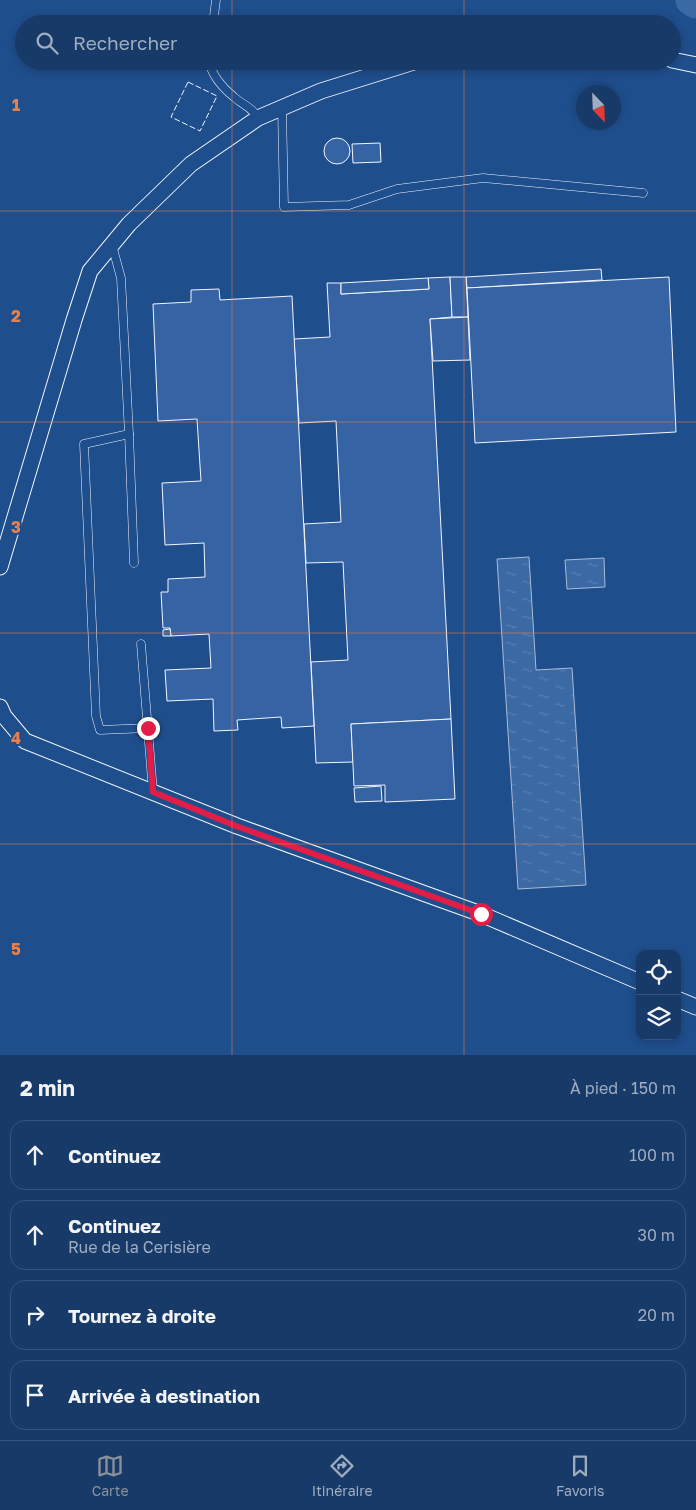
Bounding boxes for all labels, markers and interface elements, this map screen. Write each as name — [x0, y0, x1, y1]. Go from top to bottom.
search box — [15, 15, 681, 70]
icon: search — [33, 29, 61, 57]
text: Rechercher — [73, 31, 178, 54]
north arrow — [576, 85, 621, 130]
text: 1 — [12, 95, 20, 115]
text: 2 — [11, 306, 21, 326]
text: 3 — [11, 517, 21, 537]
route end — [137, 717, 160, 740]
text: 4 — [11, 728, 21, 748]
route start — [470, 903, 493, 926]
text: 5 — [11, 939, 21, 959]
map controls — [636, 950, 681, 1040]
button: locate — [636, 950, 681, 995]
button: layers — [636, 995, 681, 1040]
text: 2 min — [20, 1075, 75, 1101]
text: À pied · 150 m — [570, 1078, 676, 1098]
icon: ahead — [21, 1141, 49, 1169]
text: Continuez — [68, 1144, 161, 1167]
text: 100 m — [629, 1145, 675, 1165]
text: Continuez — [68, 1214, 161, 1237]
icon: ahead — [21, 1221, 49, 1249]
text: 30 m — [638, 1225, 675, 1245]
text: Rue de la Cerisière — [68, 1237, 211, 1257]
icon: right — [21, 1301, 49, 1329]
text: Tournez à droite — [68, 1304, 216, 1327]
text: 20 m — [638, 1305, 675, 1325]
icon: arrive — [21, 1381, 49, 1409]
text: Arrivée à destination — [68, 1384, 260, 1407]
tab: Carte — [92, 1452, 129, 1499]
tab: Itinéraire — [312, 1452, 373, 1499]
tab: Favoris — [556, 1452, 604, 1499]

